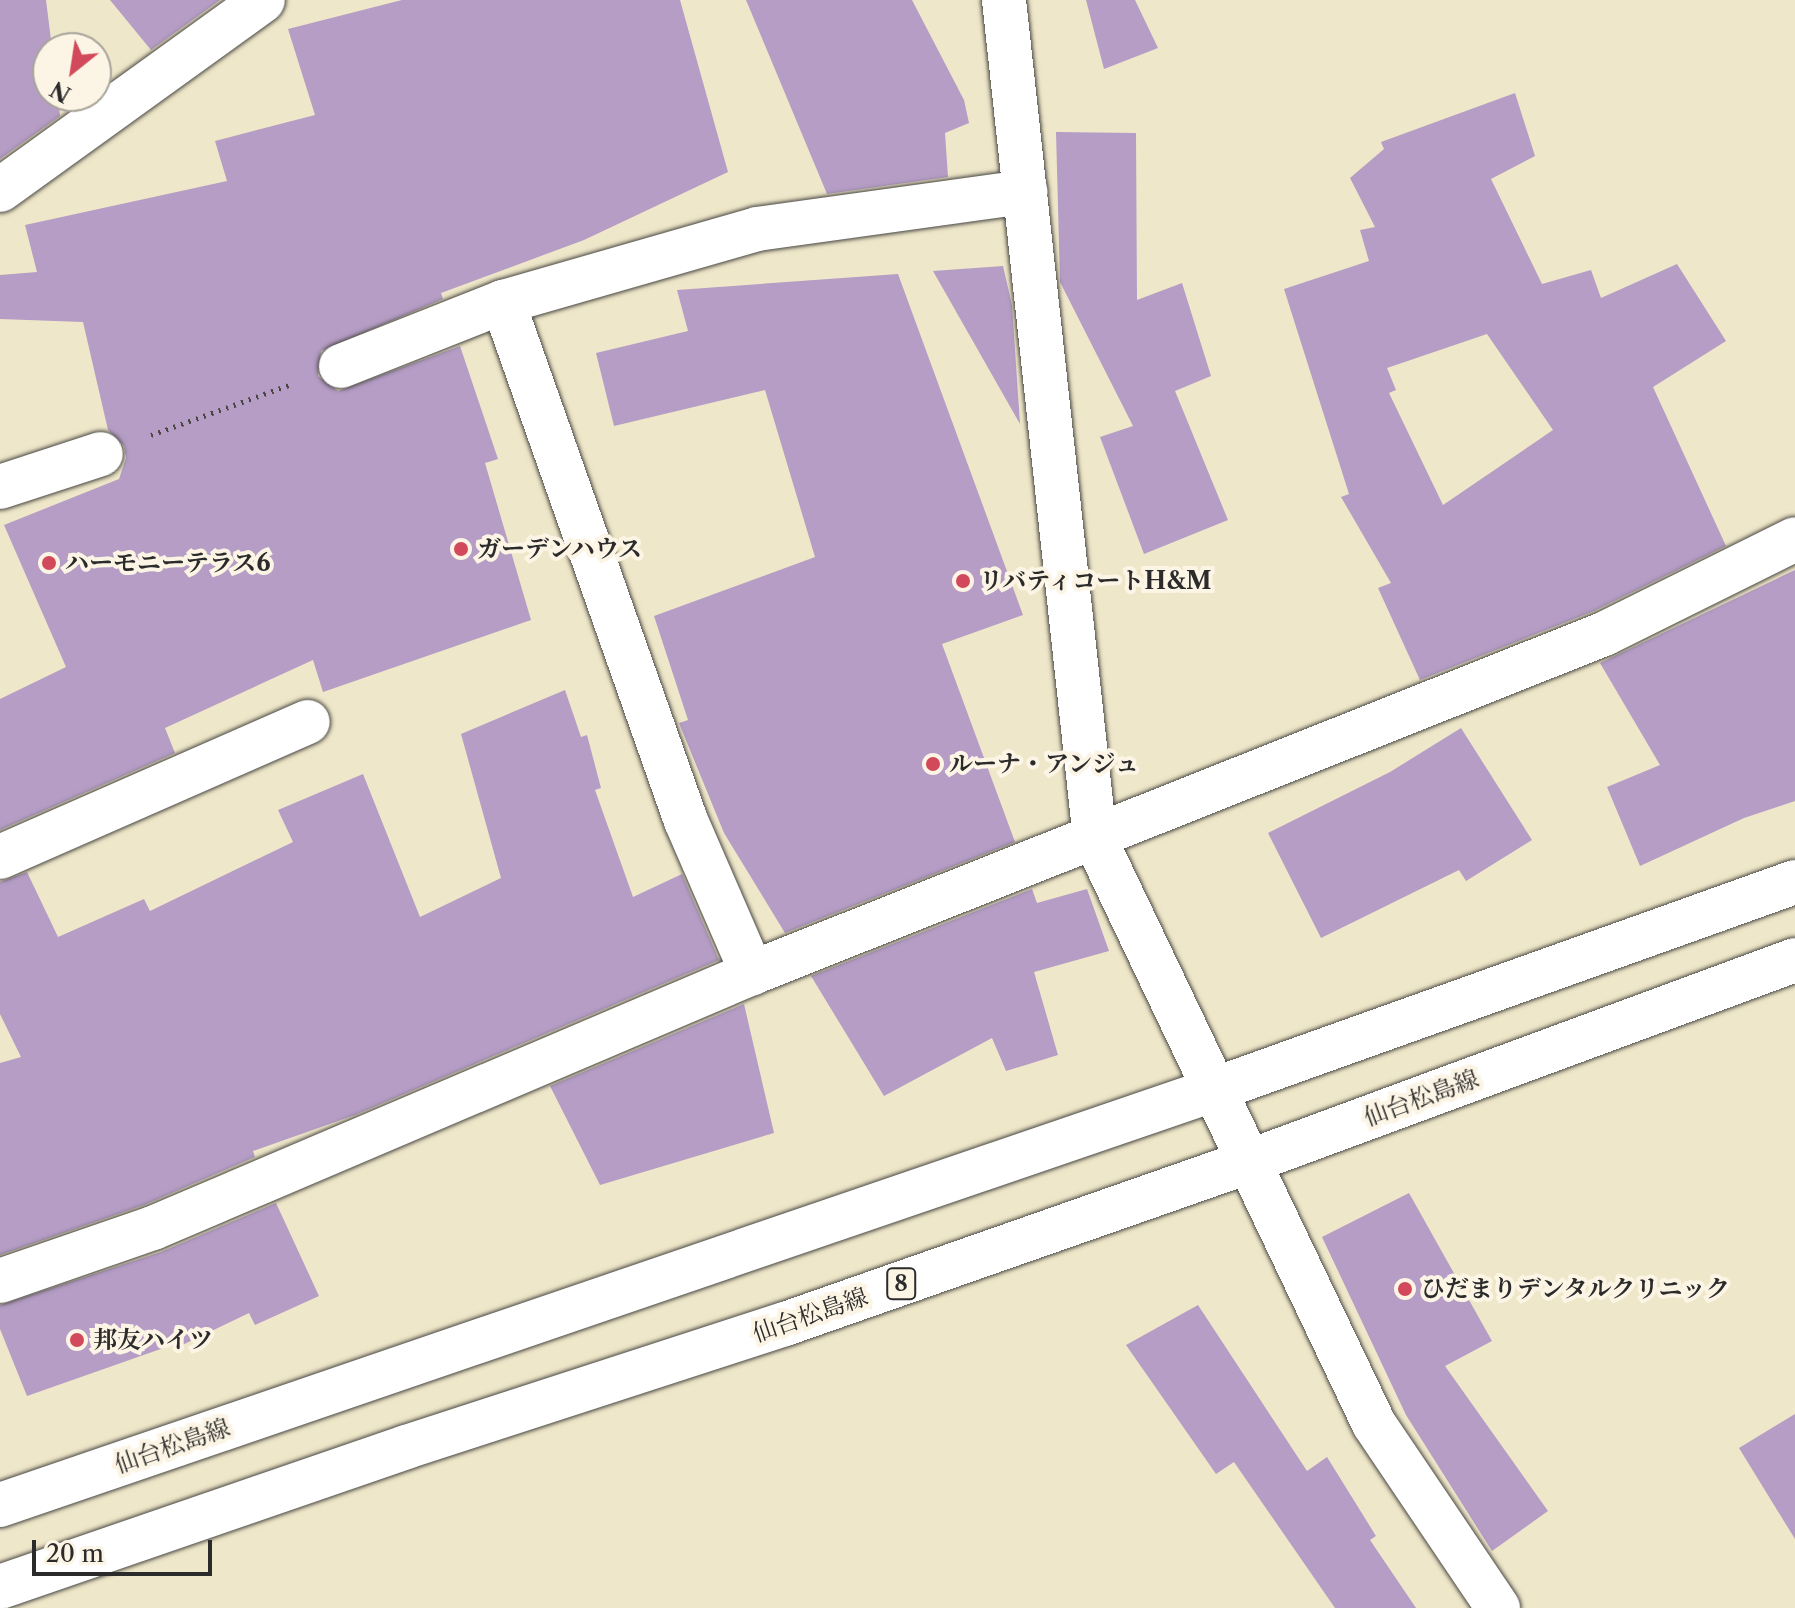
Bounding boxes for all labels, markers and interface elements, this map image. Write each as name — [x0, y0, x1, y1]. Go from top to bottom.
north arrow — [32, 32, 112, 112]
text: N — [46, 75, 76, 108]
place label: ガーデンハウス — [477, 535, 645, 563]
marker: ガーデンハウス — [452, 540, 470, 558]
place label: ハーモニーテラス6 — [65, 549, 271, 577]
marker: ハーモニーテラス6 — [40, 554, 58, 572]
place label: リバティコートH&M — [979, 567, 1214, 595]
marker: リバティコートH&M — [954, 572, 972, 590]
place label: ルーナ・アンジュ — [949, 750, 1141, 778]
marker: ルーナ・アンジュ — [924, 755, 942, 773]
street label: 仙台松島線 — [1360, 1064, 1482, 1132]
road number: 8 — [885, 1266, 917, 1302]
place label: ひだまりデンタルクリニック — [1421, 1275, 1733, 1303]
marker: ひだまりデンタルクリニック — [1396, 1280, 1414, 1298]
street label: 仙台松島線 — [749, 1282, 871, 1348]
place label: 邦友ハイツ — [93, 1326, 213, 1354]
marker: 邦友ハイツ — [68, 1331, 86, 1349]
street label: 仙台松島線 — [111, 1413, 233, 1479]
scale bar — [36, 1524, 216, 1574]
text: 20 m — [46, 1539, 104, 1568]

